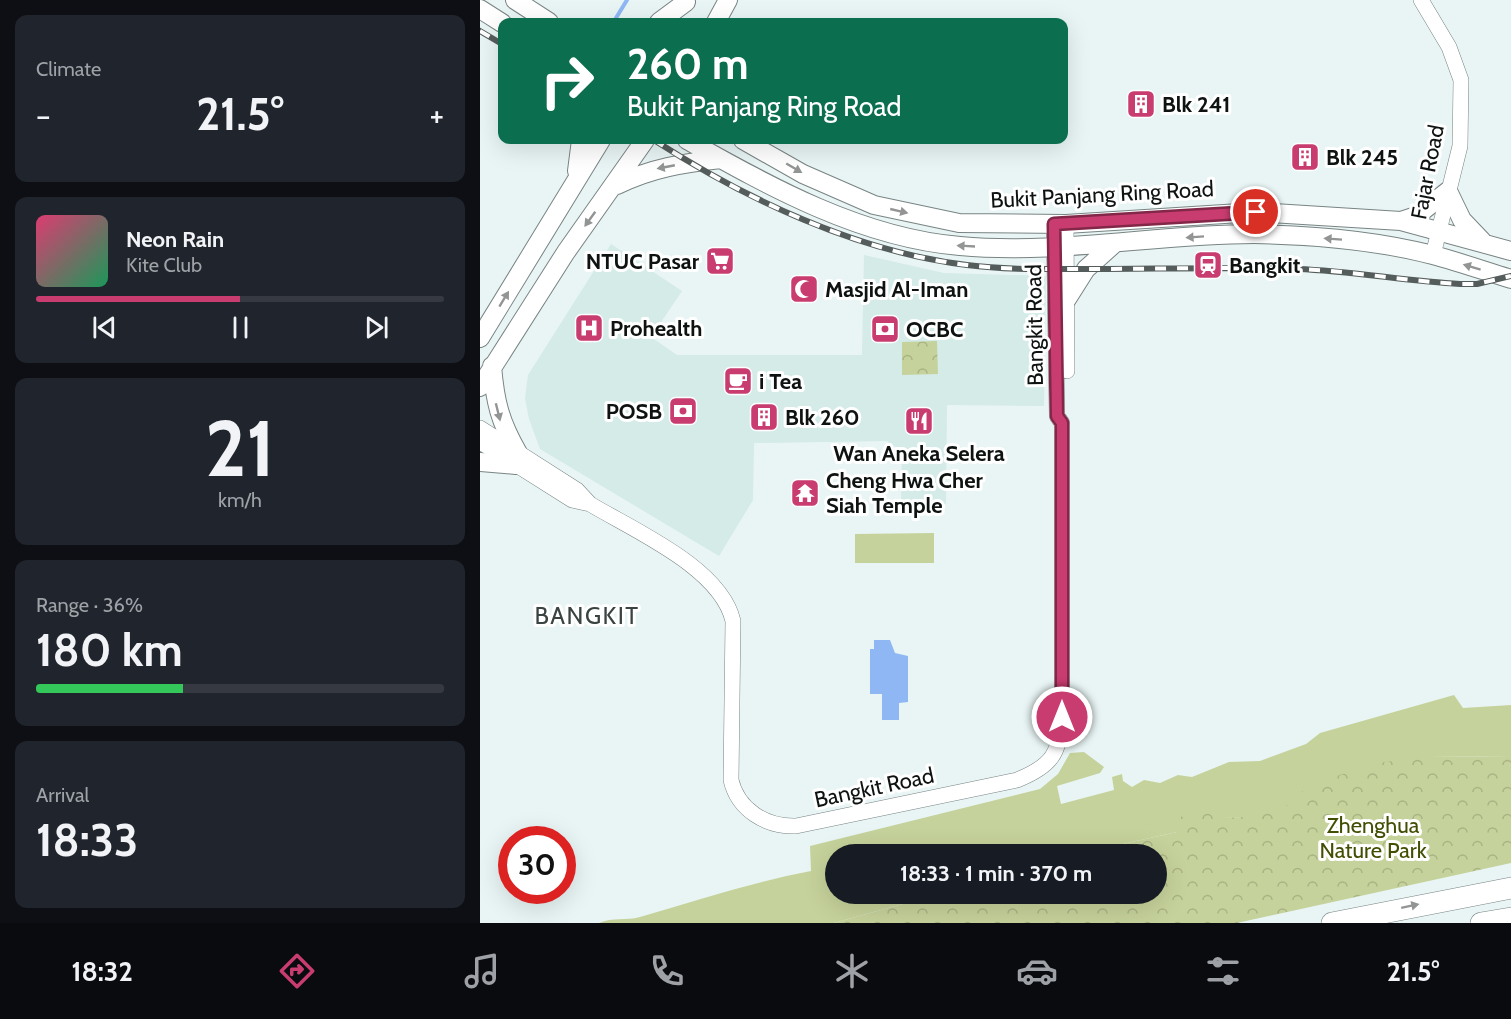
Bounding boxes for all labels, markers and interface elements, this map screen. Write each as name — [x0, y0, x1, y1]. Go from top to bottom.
text: 260 m — [627, 38, 748, 90]
icon: right — [528, 42, 606, 120]
text: Climate — [36, 57, 101, 81]
text: 21.5° — [196, 87, 284, 141]
building icon: Blk 241 — [1125, 88, 1157, 120]
text: Bukit Panjang Ring Road — [627, 90, 902, 123]
place label: Blk 241 — [1162, 91, 1230, 118]
text: − — [36, 95, 51, 135]
text: + — [429, 95, 444, 135]
street label: Fajar Road — [1405, 123, 1450, 222]
building icon: Blk 245 — [1289, 141, 1321, 173]
place label: Blk 245 — [1326, 144, 1398, 171]
one-way arrow — [656, 163, 675, 172]
one-way arrow — [786, 163, 802, 174]
street label: Bukit Panjang Ring Road — [990, 175, 1214, 214]
pin — [1230, 186, 1281, 237]
icon: arrive — [1239, 195, 1272, 228]
one-way arrow — [890, 206, 909, 216]
one-way arrow — [584, 211, 596, 227]
text: Neon Rain — [126, 226, 224, 253]
one-way arrow — [1185, 233, 1204, 242]
one-way arrow — [1323, 234, 1342, 243]
one-way arrow — [956, 242, 975, 251]
supermarket icon: NTUC Pasar — [704, 245, 736, 277]
place label: NTUC Pasar — [586, 248, 700, 275]
station icon: Bangkit — [1192, 249, 1224, 281]
place label: Bangkit — [1229, 252, 1301, 279]
text: Kite Club — [126, 253, 202, 277]
one-way arrow — [1463, 262, 1481, 271]
street label: Bangkit Road — [1020, 264, 1049, 386]
mosque icon: Masjid Al-Iman — [788, 273, 820, 305]
place label: Masjid Al-Iman — [825, 276, 968, 303]
one-way arrow — [499, 291, 510, 307]
icon: previous — [88, 311, 121, 344]
icon: pause — [224, 311, 257, 344]
icon: next — [360, 311, 393, 344]
hospital icon: Prohealth — [573, 312, 605, 344]
bank icon: OCBC — [869, 313, 901, 345]
place label: Prohealth — [610, 315, 702, 342]
place label: OCBC — [906, 316, 963, 343]
cafe icon: i Tea — [722, 365, 754, 397]
place label: i Tea — [759, 368, 802, 395]
bank icon: POSB — [667, 395, 699, 427]
place label: POSB — [606, 398, 662, 425]
text: 21 — [205, 401, 275, 496]
building icon: Blk 260 — [748, 401, 780, 433]
one-way arrow — [494, 403, 504, 421]
place label: Blk 260 — [785, 404, 860, 431]
restaurant icon: Wan Aneka Selera — [903, 405, 935, 437]
place label: Wan Aneka Selera — [833, 440, 1005, 467]
place label: Cheng Hwa Cher Siah Temple — [826, 467, 983, 519]
temple icon: Cheng Hwa Cher Siah Temple — [789, 477, 821, 509]
text: km/h — [218, 488, 262, 512]
text: Range · 36% — [36, 593, 143, 617]
district label: BANGKIT — [534, 601, 640, 630]
text: 180 km — [36, 623, 183, 677]
position arrow — [1030, 685, 1094, 749]
street label: Bangkit Road — [812, 762, 936, 813]
text: Arrival — [36, 783, 89, 807]
park label: Zhenghua Nature Park — [1319, 812, 1427, 864]
text: 18:33 — [36, 813, 138, 867]
speed limit sign: 30 — [498, 826, 576, 904]
text: 18:33 · 1 min · 370 m — [900, 860, 1092, 887]
one-way arrow — [1400, 901, 1419, 911]
icon: directions — [276, 950, 318, 992]
icon: music — [461, 950, 503, 992]
icon: phone — [646, 950, 688, 992]
icon: climate — [831, 950, 873, 992]
icon: car — [1016, 950, 1058, 992]
icon: filters — [1202, 950, 1244, 992]
text: 18:32 — [72, 955, 133, 988]
text: 21.5° — [1387, 955, 1439, 988]

